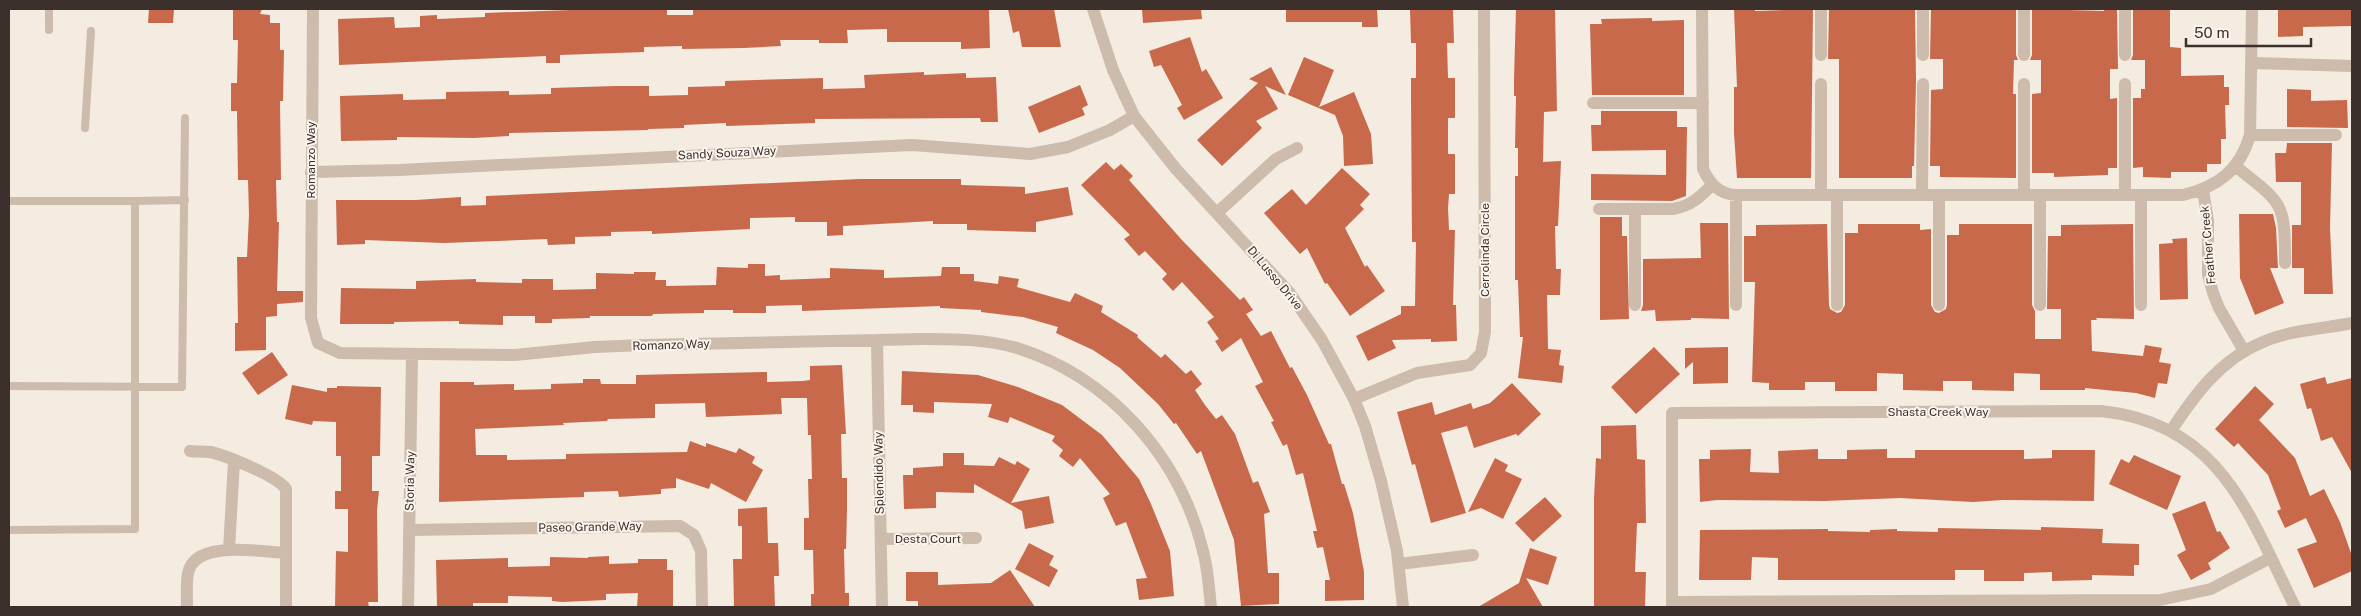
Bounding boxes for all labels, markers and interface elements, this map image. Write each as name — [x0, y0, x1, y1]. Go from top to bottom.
scale bar — [2186, 15, 2311, 47]
text: 50 m — [2194, 24, 2229, 41]
street label: Romanzo Way — [304, 121, 318, 199]
street label: Sandy Souza Way — [677, 143, 777, 163]
street label: Cerrolinda Circle — [1478, 203, 1492, 297]
street label: Feather Creek — [2198, 205, 2218, 285]
street label: Di Lusso Drive — [1244, 243, 1306, 313]
street label: Romanzo Way — [632, 337, 711, 353]
street label: Shasta Creek Way — [1887, 405, 1989, 419]
street label: Splendido Way — [871, 431, 887, 514]
street label: Storia Way — [402, 450, 418, 511]
street label: Paseo Grande Way — [538, 519, 643, 535]
street label: Desta Court — [895, 532, 962, 546]

